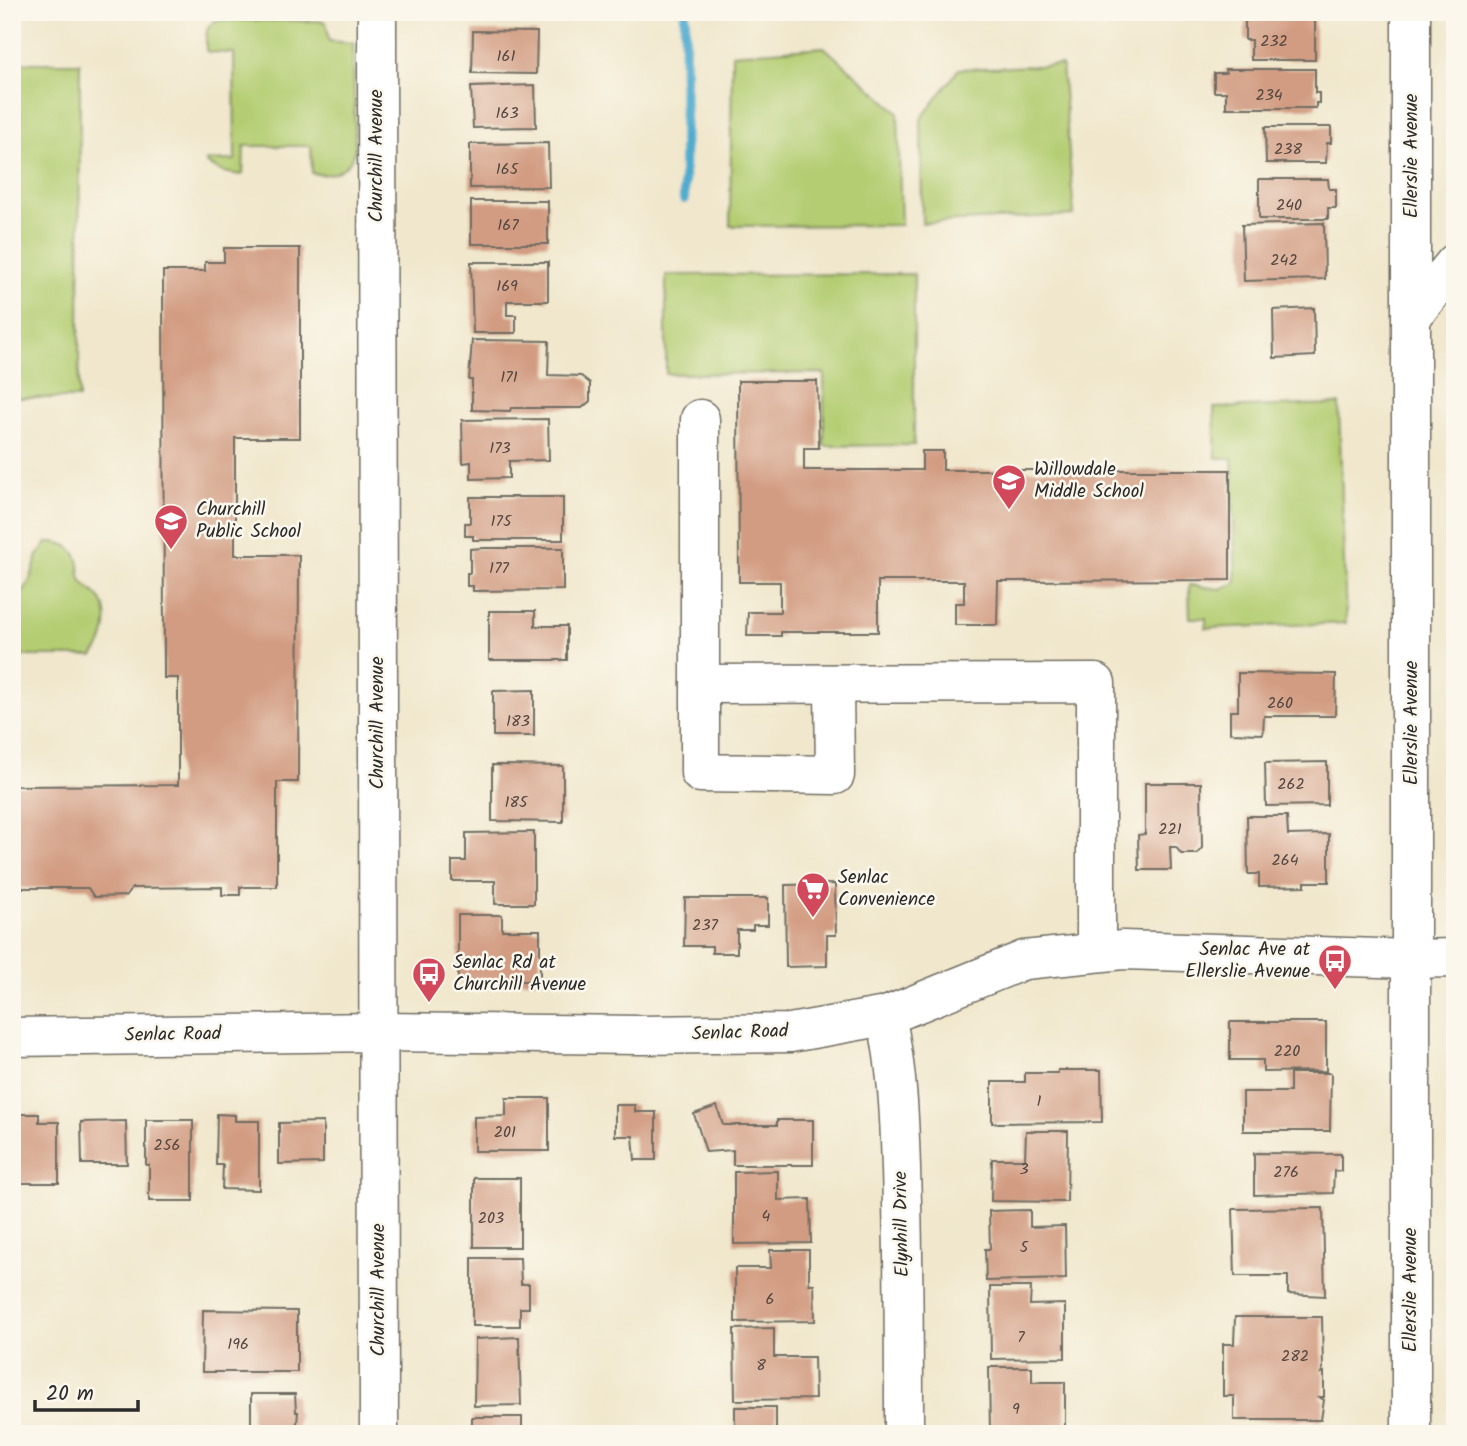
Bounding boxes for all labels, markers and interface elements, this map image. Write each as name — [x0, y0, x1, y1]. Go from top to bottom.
house number: 232 — [1260, 29, 1288, 54]
house number: 161 — [497, 44, 515, 69]
house number: 234 — [1255, 83, 1283, 108]
street label: Churchill Avenue — [362, 89, 392, 223]
street label: Ellerslie Avenue — [1397, 93, 1427, 218]
house number: 163 — [495, 101, 519, 126]
house number: 238 — [1274, 137, 1302, 162]
house number: 165 — [496, 157, 520, 182]
house number: 240 — [1276, 193, 1302, 218]
house number: 167 — [497, 213, 519, 238]
house number: 242 — [1270, 248, 1298, 273]
house number: 169 — [496, 274, 518, 299]
house number: 171 — [500, 365, 518, 390]
house number: 173 — [489, 436, 511, 461]
place label: Willowdale Middle School — [1034, 455, 1144, 507]
school or university icon: Willowdale Middle School — [990, 462, 1028, 511]
place label: Churchill Public School — [196, 495, 302, 547]
school or university icon: Churchill Public School — [152, 502, 190, 551]
house number: 175 — [491, 509, 513, 534]
house number: 177 — [489, 556, 510, 581]
street label: Churchill Avenue — [363, 656, 393, 790]
street label: Ellerslie Avenue — [1397, 660, 1427, 785]
house number: 260 — [1267, 691, 1293, 716]
house number: 183 — [506, 709, 530, 734]
house number: 262 — [1277, 772, 1305, 797]
house number: 185 — [504, 790, 529, 815]
house number: 221 — [1158, 817, 1182, 842]
house number: 264 — [1271, 848, 1299, 873]
place label: Senlac Convenience — [838, 863, 935, 915]
supermarket icon: Senlac Convenience — [794, 870, 832, 919]
house number: 237 — [692, 913, 719, 938]
place label: Senlac Ave at Ellerslie Avenue — [1185, 935, 1311, 987]
bus stop icon: Senlac Ave at Ellerslie Avenue — [1316, 942, 1354, 991]
place label: Senlac Rd at Churchill Avenue — [453, 948, 586, 1000]
bus stop icon: Senlac Rd at Churchill Avenue — [410, 955, 448, 1004]
street label: Senlac Road — [691, 1016, 789, 1050]
street label: Senlac Road — [124, 1019, 222, 1051]
house number: 220 — [1274, 1039, 1300, 1064]
house number: 1 — [1036, 1089, 1042, 1114]
house number: 201 — [494, 1120, 516, 1145]
house number: 256 — [154, 1133, 180, 1158]
house number: 3 — [1019, 1157, 1029, 1182]
house number: 276 — [1273, 1160, 1299, 1185]
street label: Elynhill Drive — [886, 1170, 918, 1277]
house number: 4 — [762, 1204, 771, 1229]
house number: 203 — [478, 1206, 504, 1231]
street label: Churchill Avenue — [364, 1223, 394, 1357]
street label: Ellerslie Avenue — [1396, 1227, 1426, 1352]
house number: 5 — [1020, 1235, 1030, 1260]
house number: 6 — [766, 1287, 774, 1312]
house number: 7 — [1017, 1325, 1025, 1350]
house number: 196 — [227, 1332, 249, 1357]
house number: 282 — [1281, 1344, 1309, 1369]
house number: 8 — [756, 1353, 766, 1378]
scale bar — [35, 1369, 138, 1413]
text: 20 m — [46, 1378, 94, 1411]
house number: 9 — [1012, 1397, 1020, 1422]

